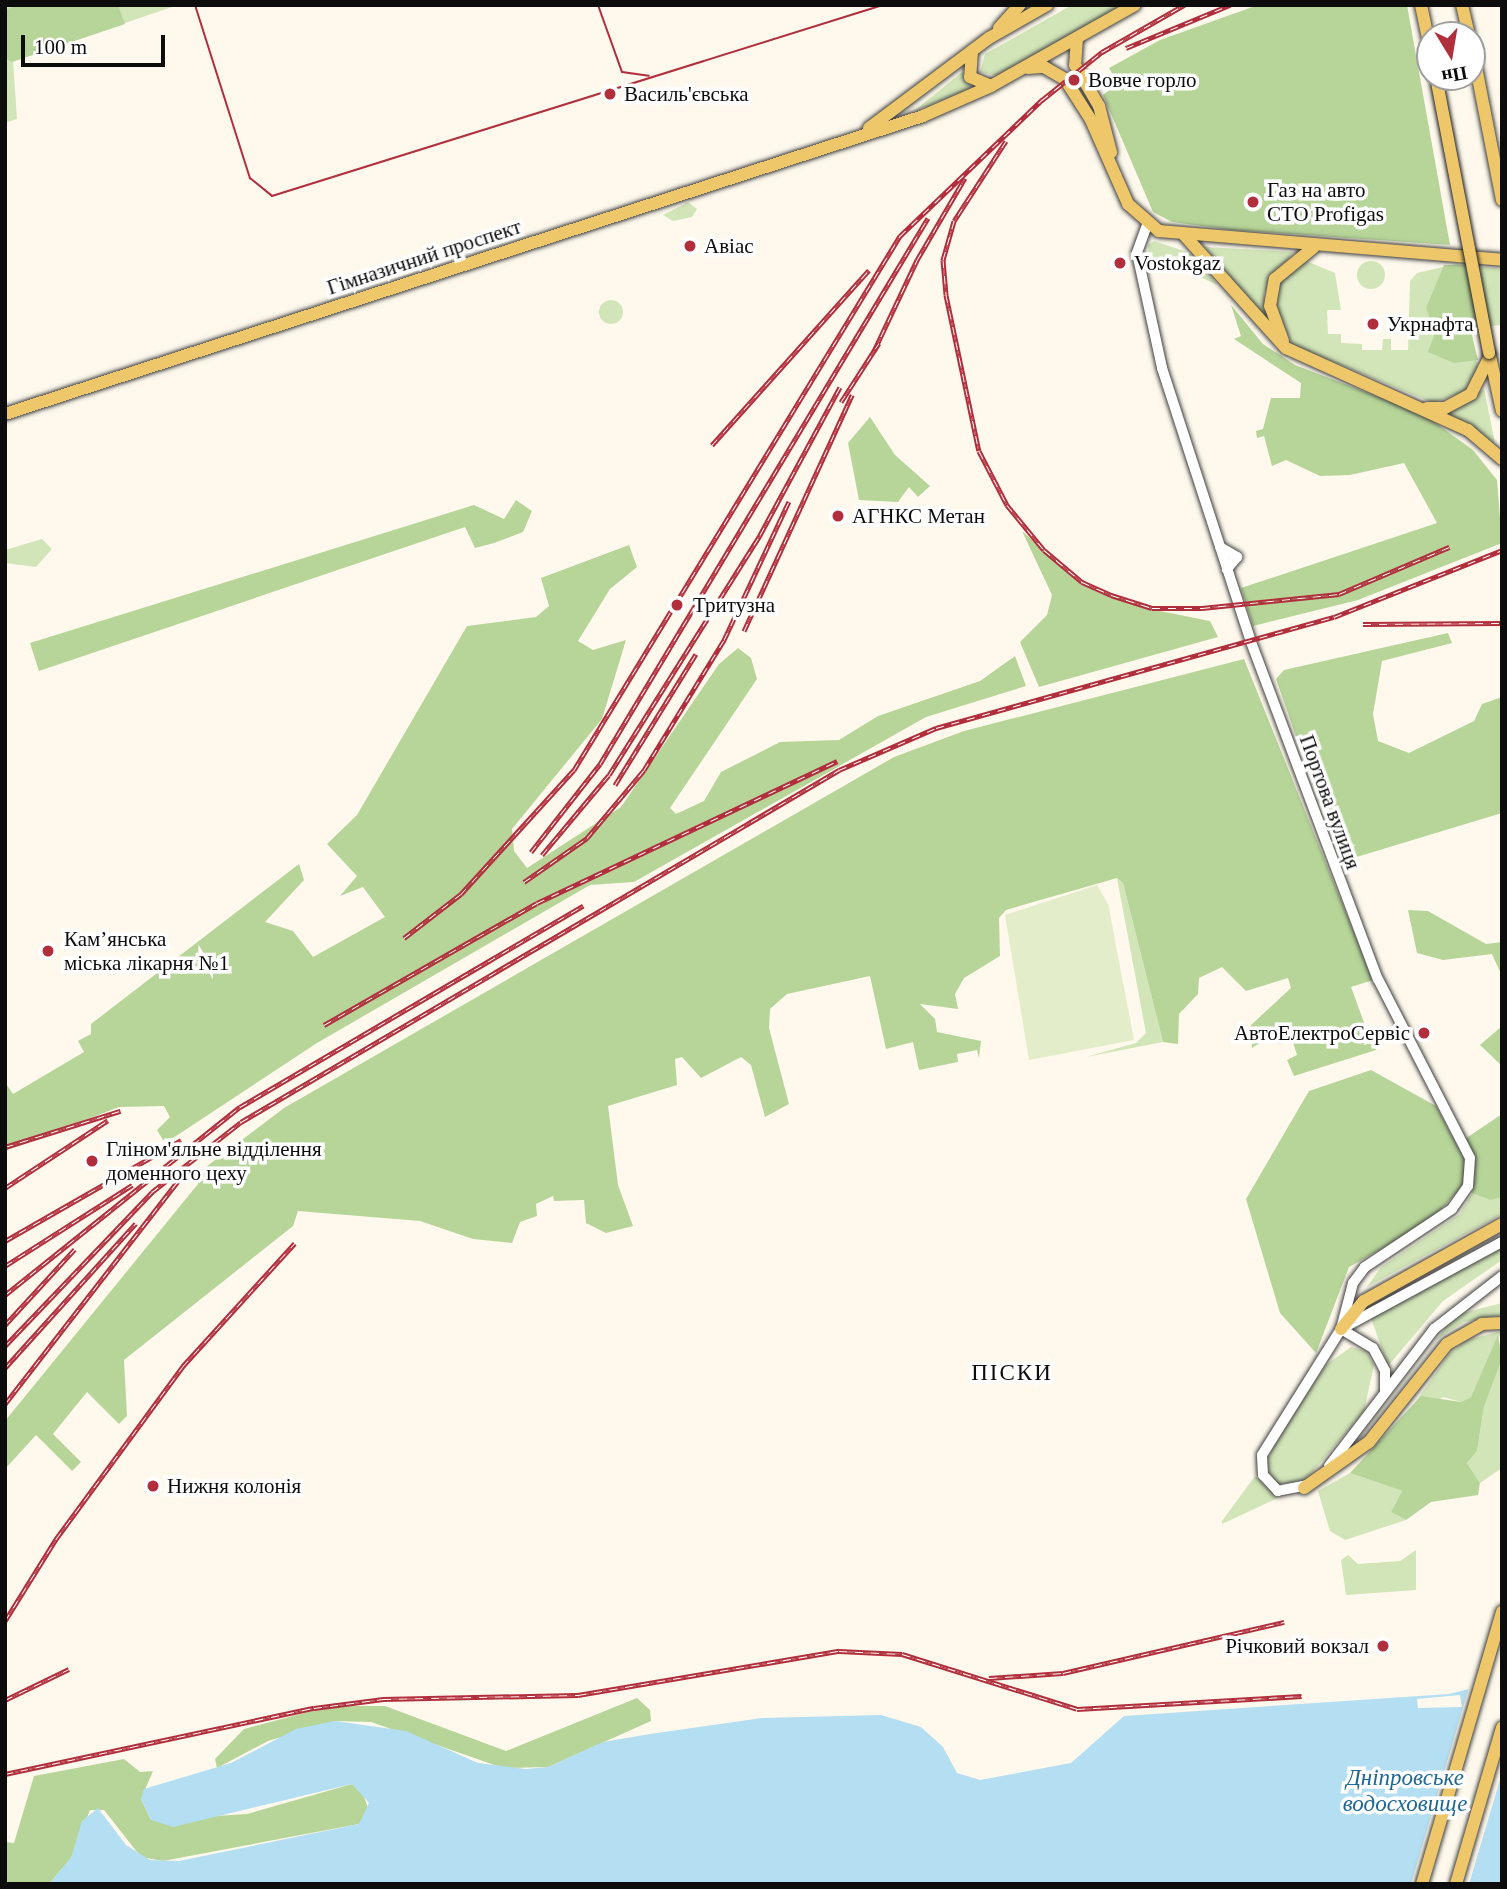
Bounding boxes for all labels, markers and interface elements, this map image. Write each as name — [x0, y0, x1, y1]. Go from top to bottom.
scale bar — [24, 21, 168, 65]
north arrow — [1416, 21, 1486, 91]
text: 100 m — [34, 35, 87, 59]
text: Пн — [1440, 62, 1469, 88]
place label: Вовче горло — [1088, 67, 1197, 93]
marker: Вовче горло — [1066, 72, 1082, 88]
place label: Василь'євська — [624, 81, 749, 107]
marker: Василь'євська — [602, 86, 618, 102]
place label: Газ на авто СТО Profigas — [1267, 177, 1384, 227]
marker: Газ на авто СТО Profigas — [1245, 194, 1261, 210]
street label: Гімназичний проспект — [324, 214, 524, 300]
place label: Авіас — [704, 233, 754, 259]
marker: Авіас — [682, 238, 698, 254]
place label: Vostokgaz — [1134, 250, 1221, 276]
marker: Vostokgaz — [1112, 255, 1128, 271]
place label: Укрнафта — [1387, 311, 1474, 337]
marker: Укрнафта — [1365, 316, 1381, 332]
place label: АГНКС Метан — [852, 503, 985, 529]
marker: АГНКС Метан — [830, 508, 846, 524]
place label: Тритузна — [693, 592, 775, 618]
marker: Тритузна — [667, 595, 687, 615]
street label: Портова вулиця — [1294, 731, 1366, 873]
place label: Кам’янська міська лікарня №1 — [64, 926, 229, 976]
marker: Кам’янська міська лікарня №1 — [38, 941, 58, 961]
place label: АвтоЕлектроСервіс — [1234, 1020, 1410, 1046]
marker: АвтоЕлектроСервіс — [1416, 1025, 1432, 1041]
place label: Гліном'яльне відділення доменного цеху — [106, 1136, 322, 1186]
marker: Гліном'яльне відділення доменного цеху — [84, 1153, 100, 1169]
district label: ПІСКИ — [972, 1359, 1052, 1387]
place label: Нижня колонія — [167, 1473, 301, 1499]
marker: Нижня колонія — [145, 1478, 161, 1494]
place label: Річковий вокзал — [1225, 1633, 1369, 1659]
marker: Річковий вокзал — [1375, 1638, 1391, 1654]
water label: Дніпровське водосховище — [1343, 1764, 1467, 1818]

